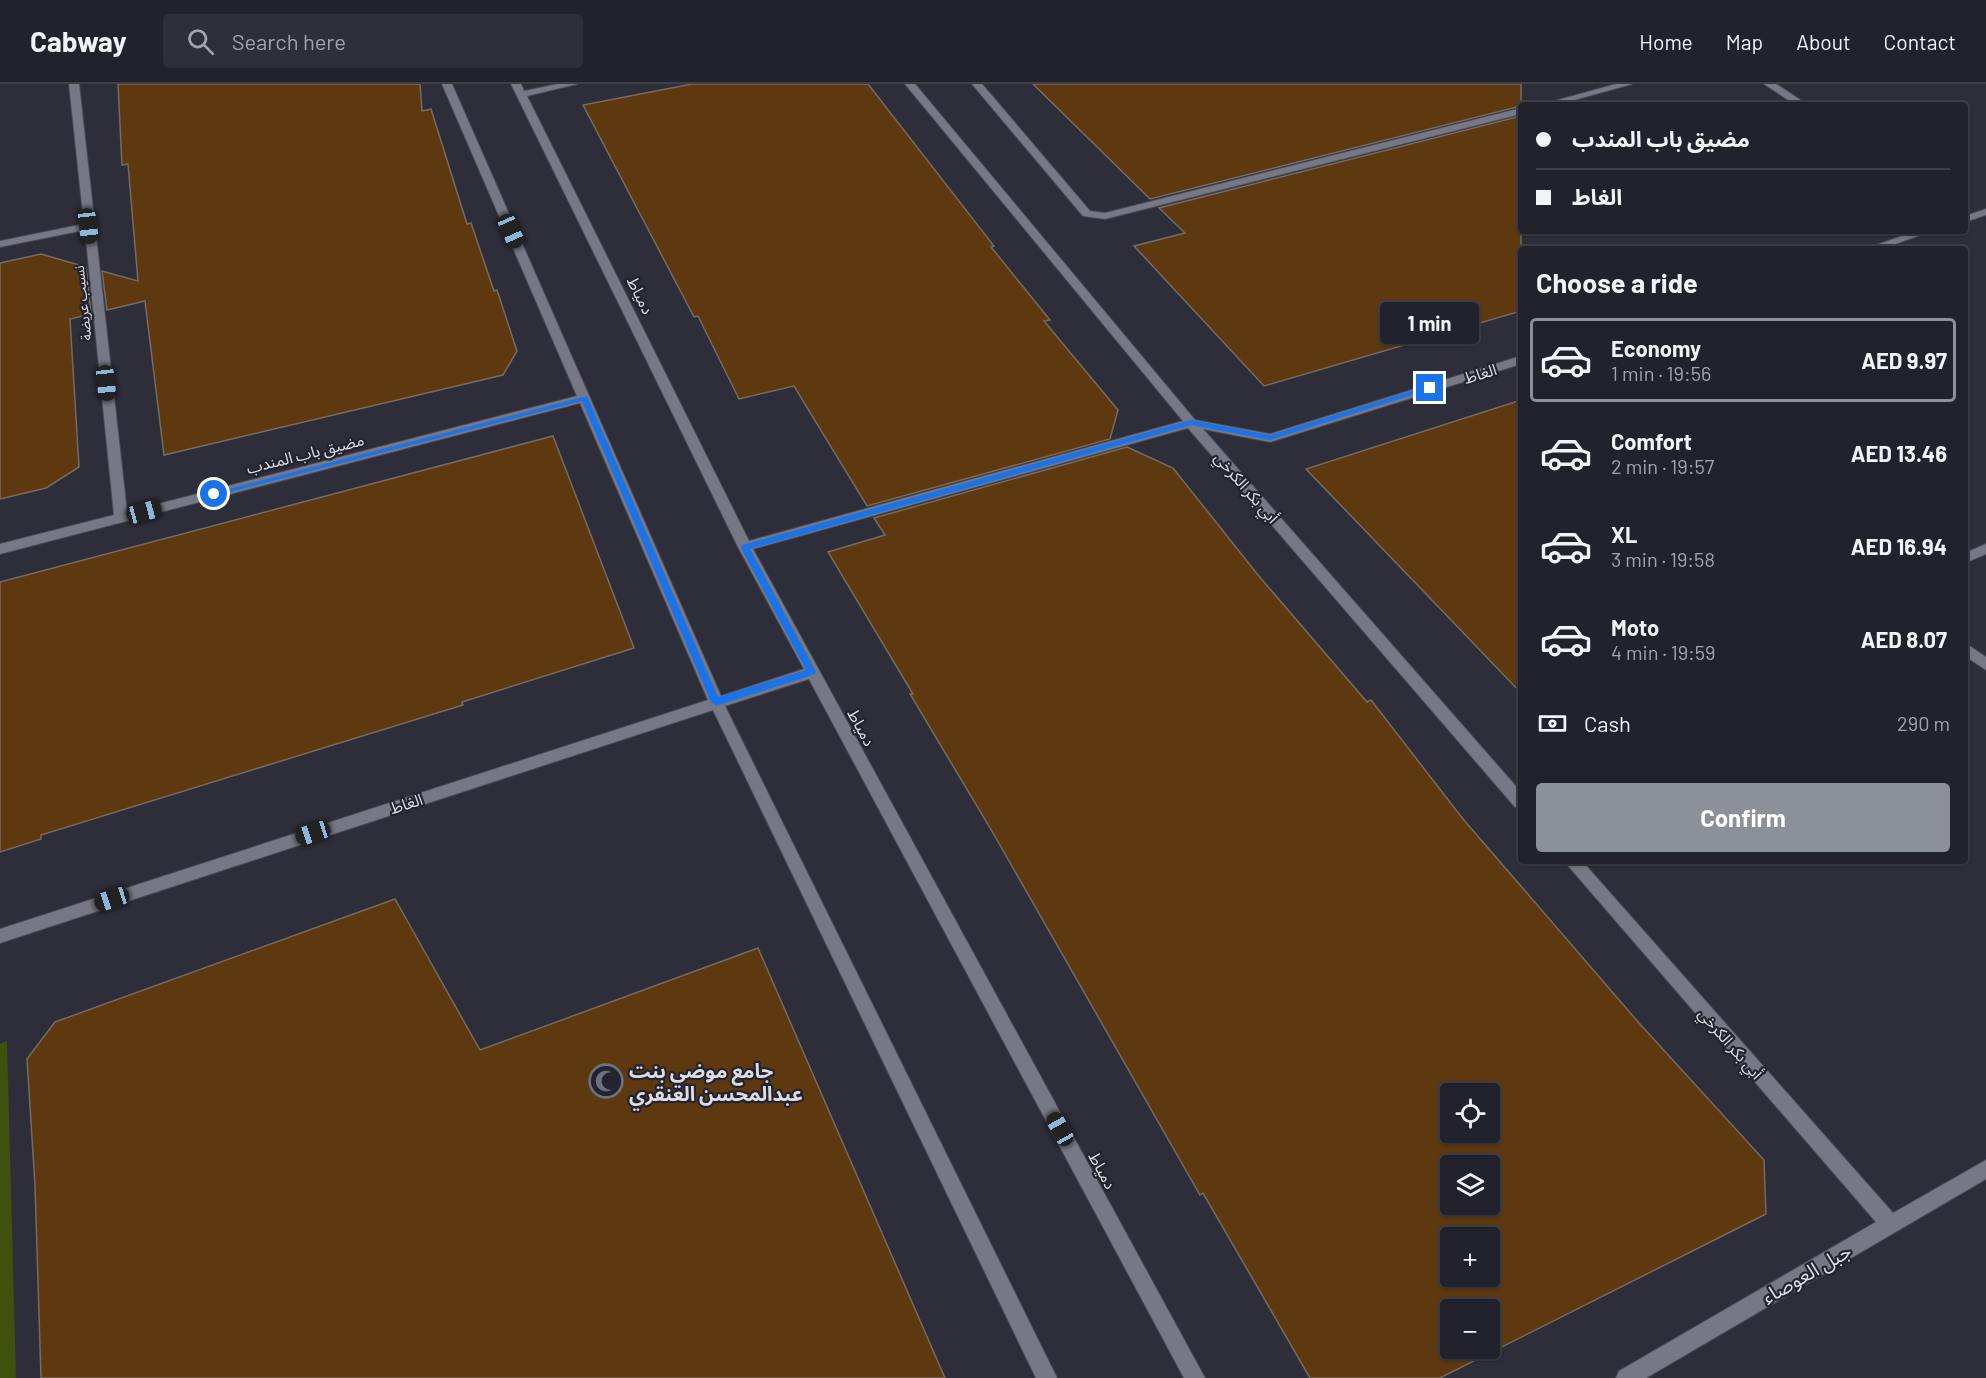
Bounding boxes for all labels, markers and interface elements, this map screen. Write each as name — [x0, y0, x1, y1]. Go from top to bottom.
search box — [163, 14, 583, 68]
text: Cabway — [30, 24, 127, 58]
icon: search — [184, 25, 217, 58]
text: Search here — [232, 28, 346, 54]
text: Home — [1639, 29, 1693, 54]
text: Map — [1726, 29, 1763, 54]
text: About — [1796, 29, 1851, 54]
text: Contact — [1884, 29, 1956, 54]
text: مضيق باب المندب — [1572, 125, 1750, 151]
text: الغاط — [1572, 183, 1622, 209]
car — [77, 207, 99, 245]
car — [495, 211, 527, 251]
street label: نسيب عريضة — [70, 264, 95, 341]
text: Choose a ride — [1536, 266, 1698, 298]
street label: دمياط — [624, 273, 658, 317]
callout: 1 min — [1380, 301, 1480, 343]
text: 1 min — [1408, 311, 1451, 335]
icon: car — [1539, 333, 1593, 387]
text: Economy — [1611, 335, 1701, 361]
text: AED 9.97 — [1861, 347, 1947, 373]
street label: الغاط — [1461, 359, 1499, 387]
text: 1 min · 19:56 — [1611, 361, 1711, 385]
car — [95, 364, 117, 402]
route end — [1416, 374, 1443, 401]
icon: car — [1539, 426, 1593, 480]
text: Comfort — [1611, 428, 1692, 454]
street label: مضيق باب المندب — [244, 429, 366, 479]
text: AED 13.46 — [1851, 440, 1947, 466]
street label: أبي بكر الكرخي — [1208, 448, 1283, 529]
text: 2 min · 19:57 — [1611, 454, 1714, 478]
route start — [200, 480, 227, 507]
car — [124, 499, 164, 525]
icon: car — [1539, 519, 1593, 573]
text: XL — [1611, 521, 1637, 547]
text: AED 16.94 — [1851, 533, 1947, 559]
text: 3 min · 19:58 — [1611, 547, 1715, 571]
icon: car — [1539, 612, 1593, 666]
text: Moto — [1611, 614, 1659, 640]
text: AED 8.07 — [1861, 626, 1947, 652]
text: 4 min · 19:59 — [1611, 640, 1716, 664]
street label: دمياط — [844, 705, 880, 749]
icon: cash — [1536, 707, 1569, 740]
text: Cash — [1584, 710, 1631, 736]
text: 290 m — [1897, 711, 1950, 735]
button: Confirm — [1536, 783, 1950, 852]
street label: الغاط — [387, 789, 425, 817]
car — [293, 819, 333, 847]
car — [92, 885, 132, 913]
street label: أبي بكر الكرخي — [1692, 1004, 1767, 1085]
place label: جامع موضي بنت عبدالمحسن العنقري — [629, 1058, 803, 1111]
mosque icon: جامع موضي بنت عبدالمحسن العنقري — [588, 1063, 624, 1099]
map controls — [1440, 1083, 1500, 1359]
button: locate — [1440, 1083, 1500, 1143]
car — [1043, 1109, 1077, 1149]
street label: دمياط — [1085, 1148, 1121, 1192]
button: layers — [1440, 1155, 1500, 1215]
button: + — [1440, 1227, 1500, 1287]
street label: جبل العوصاء — [1757, 1238, 1855, 1309]
button: − — [1440, 1299, 1500, 1359]

